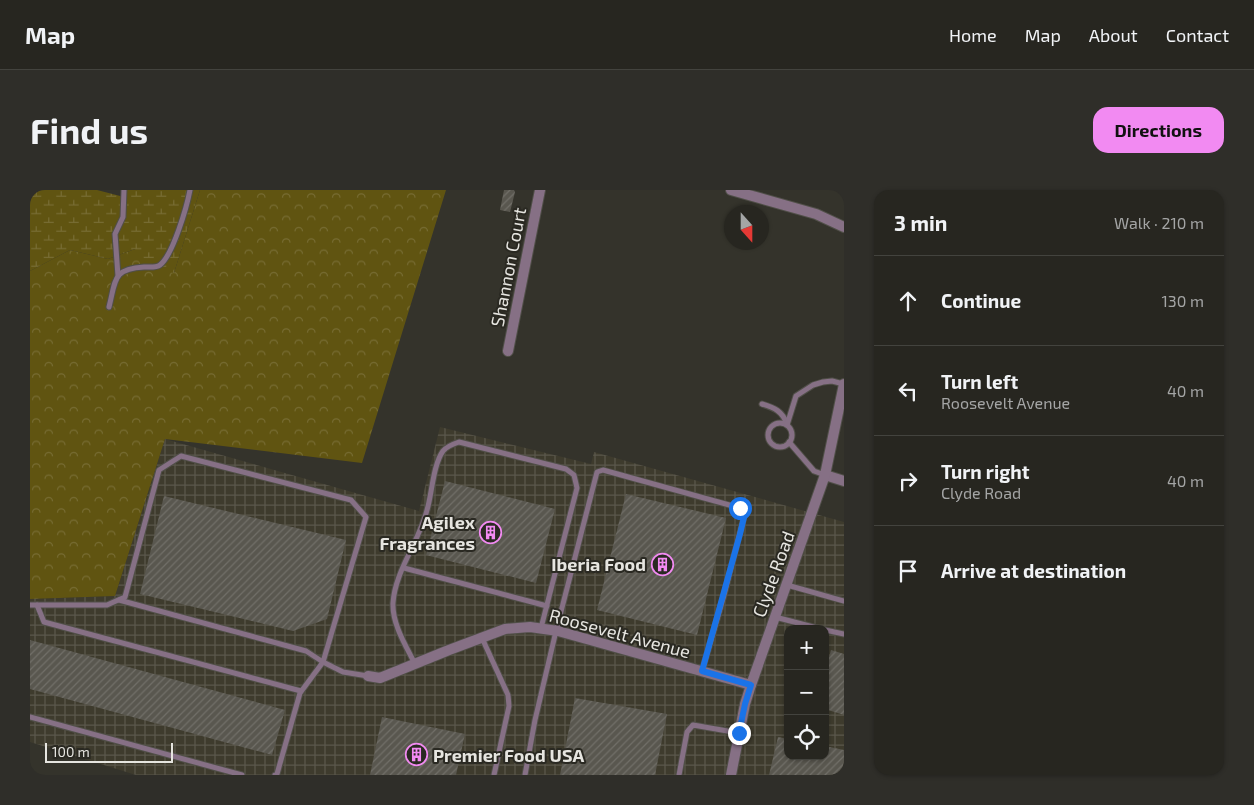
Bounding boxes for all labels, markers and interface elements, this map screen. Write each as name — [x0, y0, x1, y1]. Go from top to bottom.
text: Map — [25, 20, 75, 49]
text: Home — [949, 24, 997, 46]
text: Map — [1025, 24, 1061, 46]
text: About — [1089, 24, 1138, 46]
text: Contact — [1166, 24, 1229, 46]
button: Directions — [1093, 107, 1224, 153]
text: Find us — [30, 109, 148, 151]
street label: Shannon Court — [486, 205, 530, 328]
north arrow — [724, 205, 769, 250]
text: 3 min — [894, 210, 947, 235]
text: Walk · 210 m — [1114, 213, 1204, 232]
icon: ahead — [894, 287, 922, 315]
text: Continue — [941, 289, 1021, 312]
text: 130 m — [1162, 291, 1204, 310]
text: Turn left — [941, 370, 1018, 393]
icon: left — [894, 377, 922, 405]
text: 40 m — [1167, 381, 1204, 400]
text: Roosevelt Avenue — [941, 393, 1070, 412]
text: Turn right — [941, 460, 1029, 483]
icon: right — [894, 467, 922, 495]
text: 40 m — [1167, 471, 1204, 490]
text: Clyde Road — [941, 483, 1021, 502]
route start — [729, 497, 752, 520]
place label: Agilex Fragrances — [379, 511, 476, 554]
building icon: Agilex Fragrances — [479, 520, 503, 544]
street label: Clyde Road — [747, 528, 799, 620]
building icon: Iberia Food — [650, 552, 674, 576]
place label: Iberia Food — [551, 553, 646, 575]
icon: arrive — [894, 557, 922, 585]
text: Arrive at destination — [941, 559, 1126, 582]
street label: Roosevelt Avenue — [547, 604, 693, 662]
map controls — [784, 625, 829, 760]
button: + — [784, 625, 829, 670]
button: − — [784, 670, 829, 715]
button: locate — [784, 715, 829, 760]
route end — [728, 722, 751, 745]
scale bar — [45, 740, 172, 763]
text: 100 m — [52, 743, 90, 760]
building icon: Premier Food USA — [405, 743, 429, 767]
place label: Premier Food USA — [433, 744, 585, 766]

